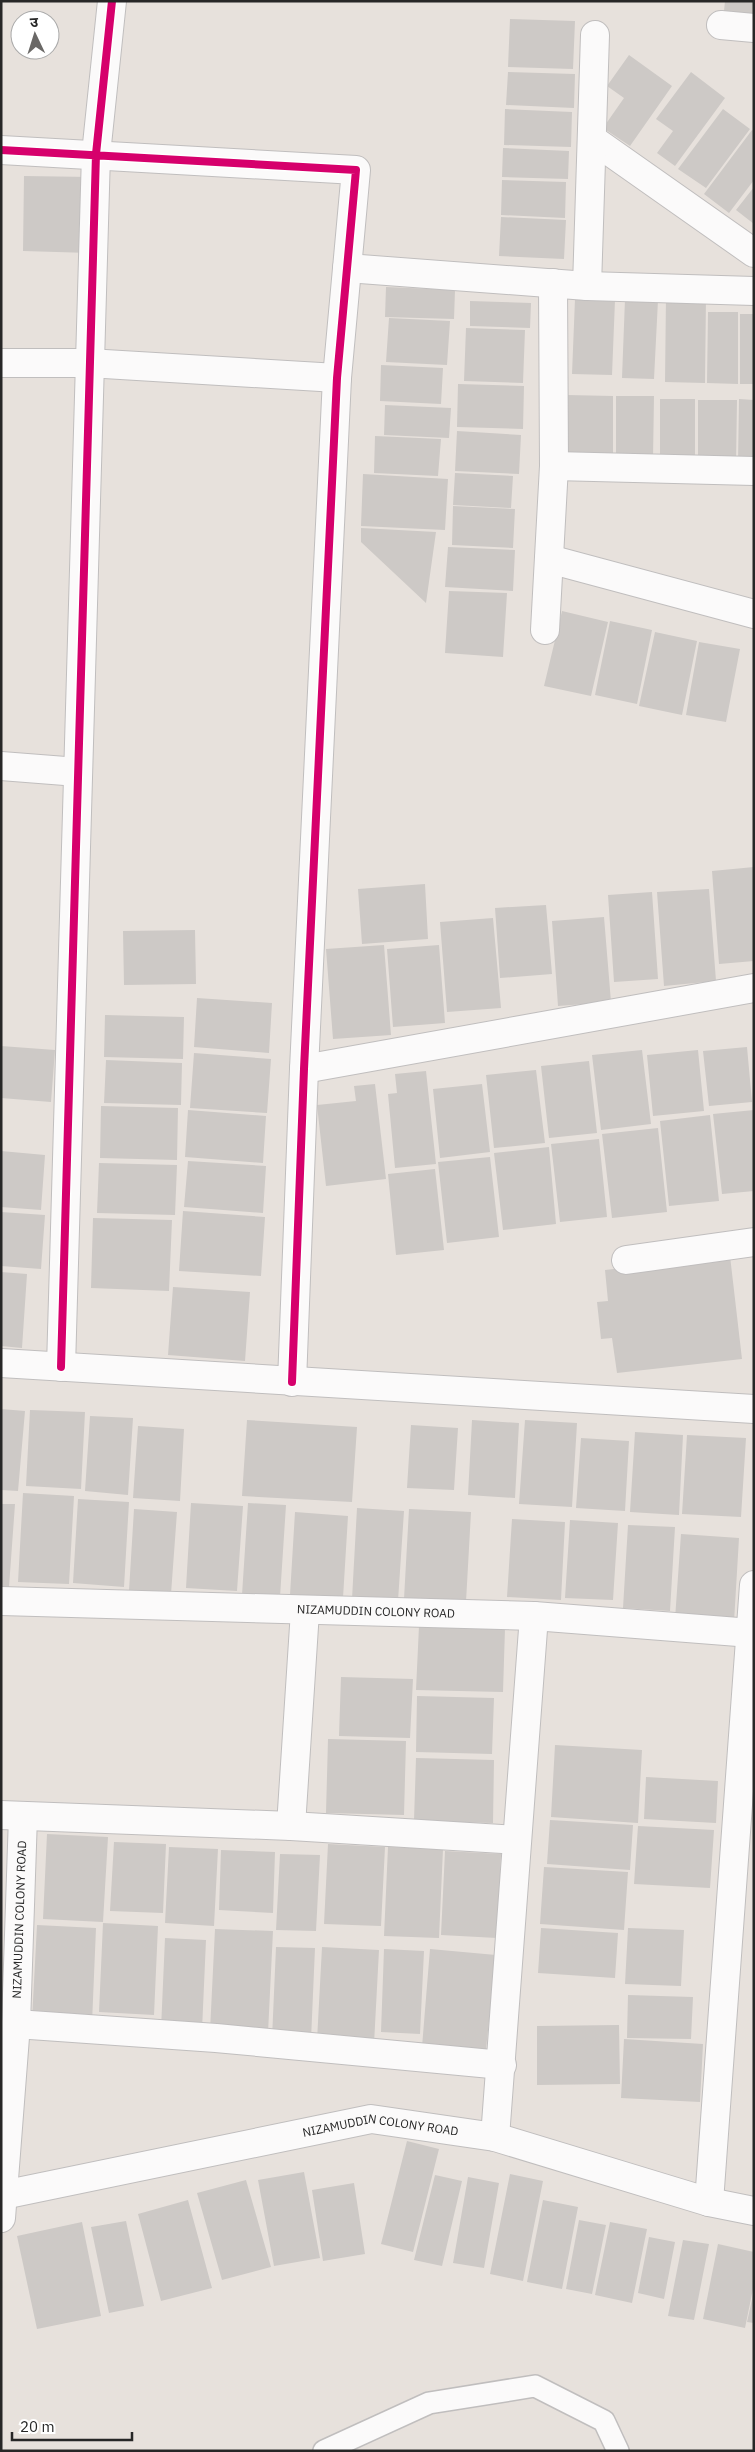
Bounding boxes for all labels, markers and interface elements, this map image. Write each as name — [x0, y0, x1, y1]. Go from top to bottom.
north arrow — [10, 10, 60, 60]
text: उ — [29, 13, 40, 31]
street label: NIZAMUDDIN COLONY ROAD — [297, 1601, 455, 1621]
street label: NIZAMUDDIN COLONY ROAD — [9, 1840, 29, 1999]
street label: NIZAMUDDIN COLONY ROAD — [301, 2111, 460, 2140]
scale bar — [12, 2410, 132, 2442]
text: 20 m — [20, 2417, 55, 2436]

